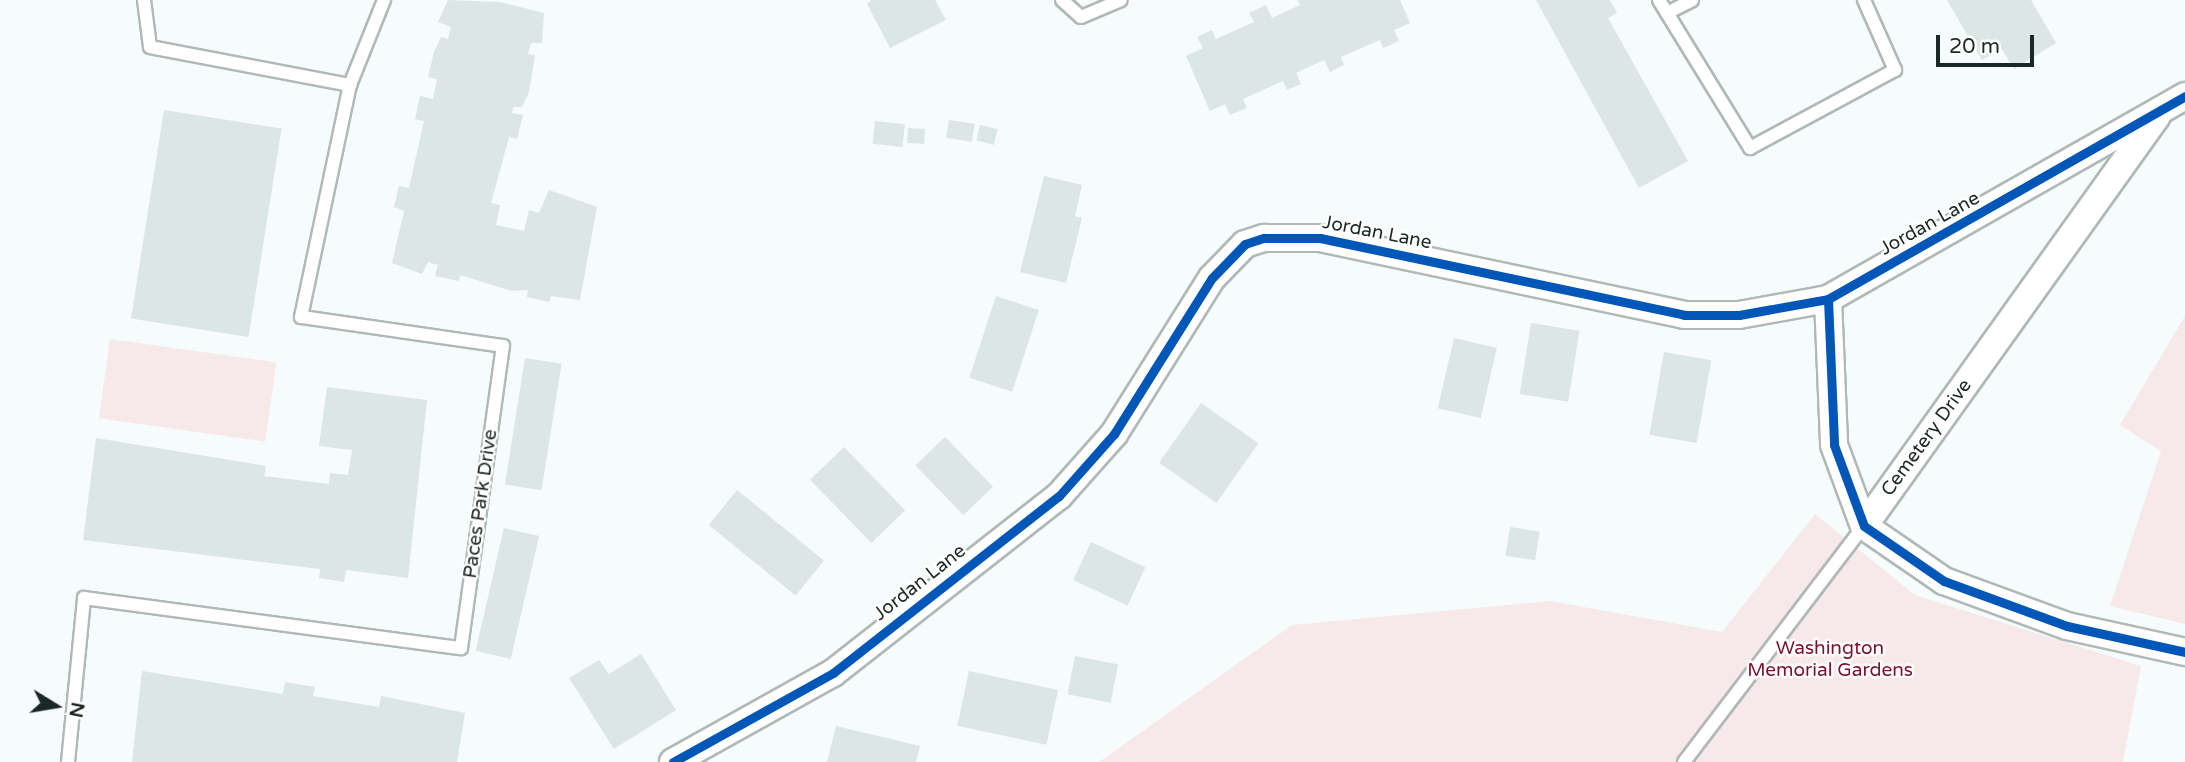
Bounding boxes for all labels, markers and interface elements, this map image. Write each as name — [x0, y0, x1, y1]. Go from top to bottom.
scale bar — [1940, 21, 2038, 65]
text: 20 m — [1949, 34, 2000, 59]
street label: Jordan Lane — [1876, 187, 1984, 261]
street label: Jordan Lane — [1321, 211, 1433, 255]
street label: Cemetery Drive — [1877, 375, 1977, 501]
street label: Paces Park Drive — [459, 428, 503, 580]
street label: Jordan Lane — [869, 540, 971, 626]
park label: Washington Memorial Gardens — [1747, 638, 1913, 682]
north arrow — [21, 671, 91, 741]
text: N — [64, 700, 89, 720]

